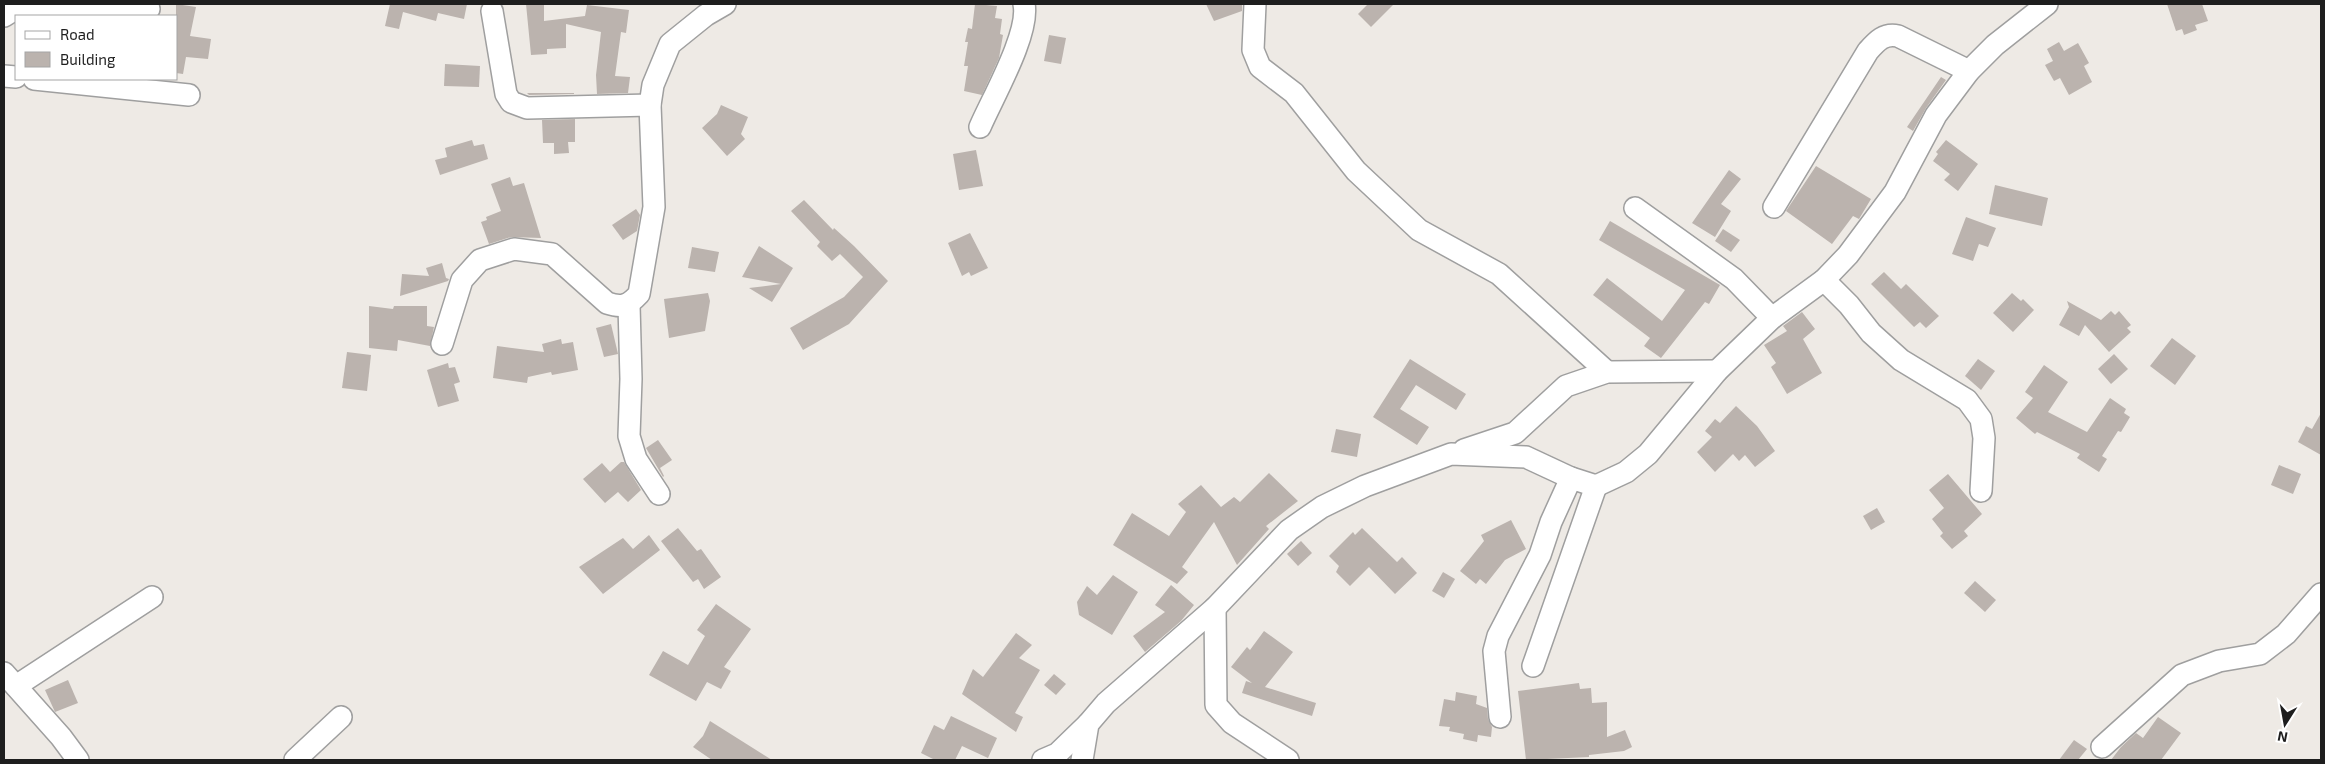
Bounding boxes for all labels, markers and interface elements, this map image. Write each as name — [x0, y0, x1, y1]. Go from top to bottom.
legend — [15, 15, 178, 80]
text: Road — [60, 25, 95, 43]
text: Building — [60, 50, 116, 68]
north arrow — [2260, 699, 2310, 749]
text: N — [2276, 728, 2289, 747]

